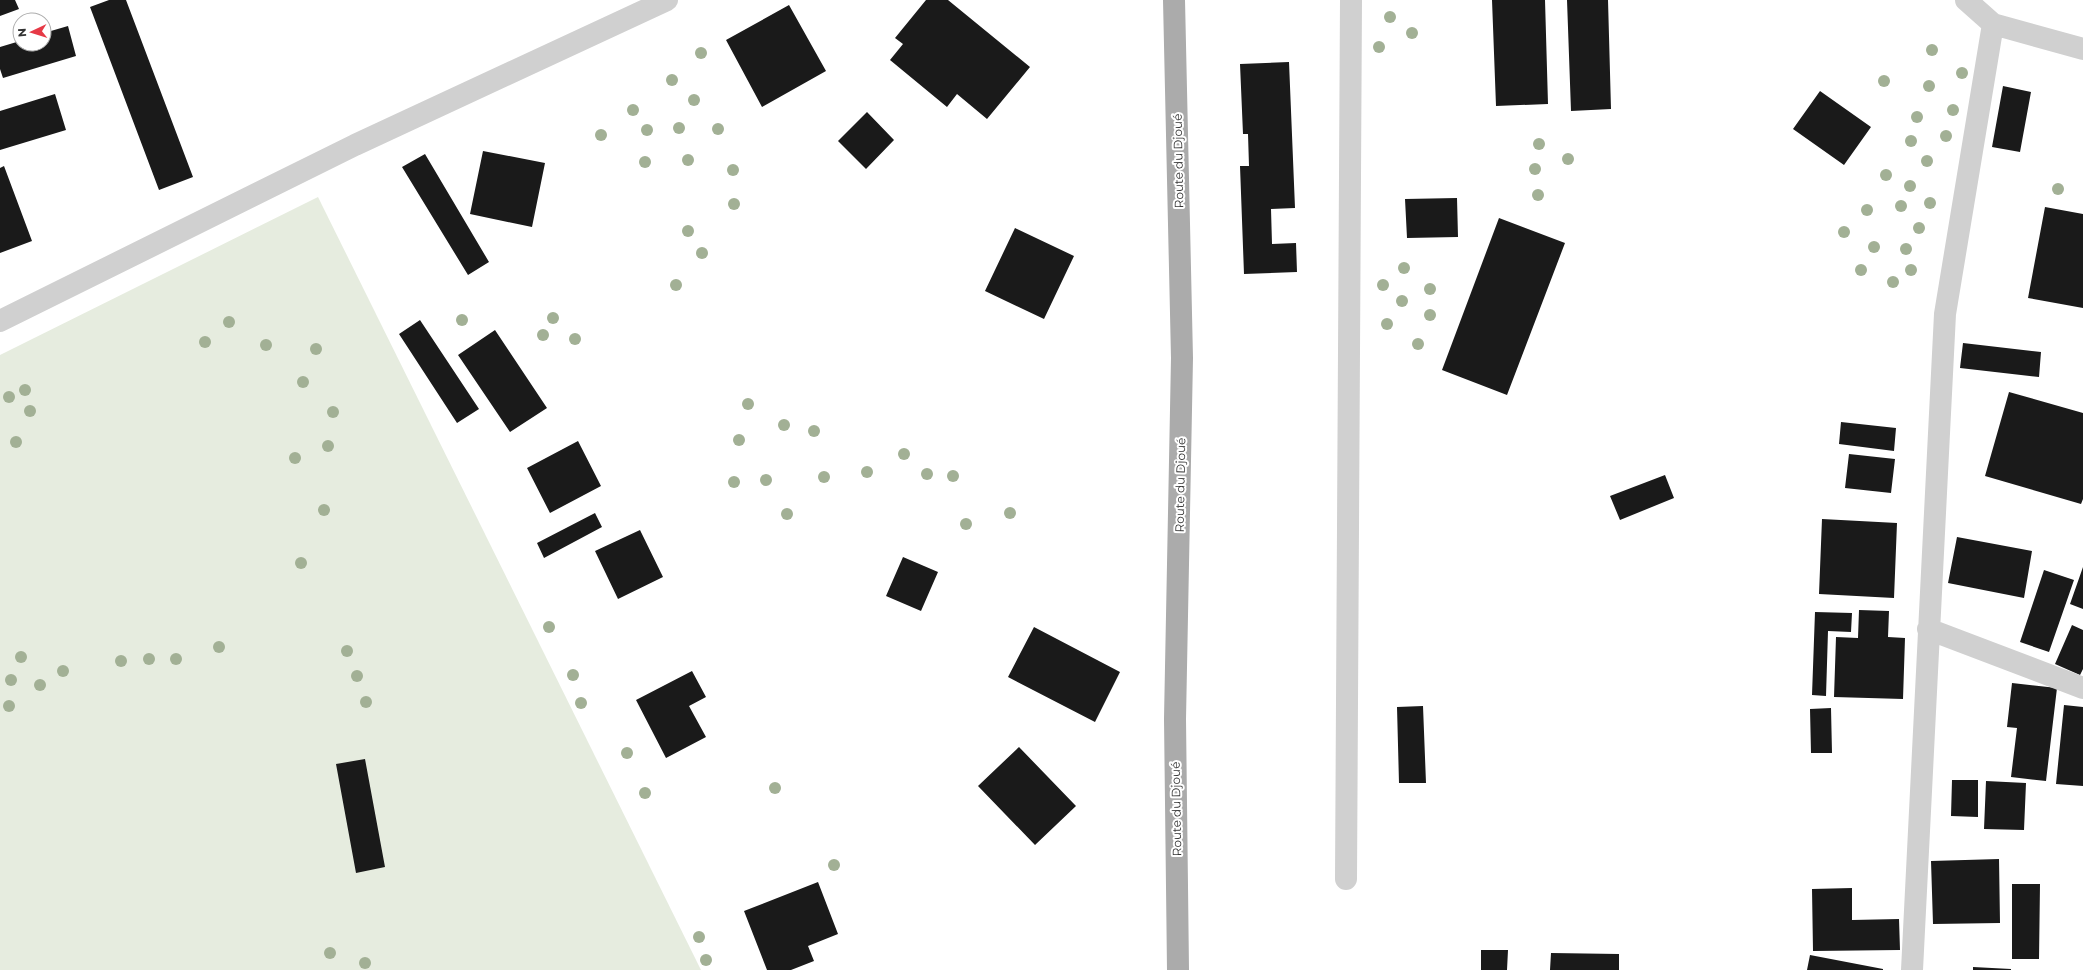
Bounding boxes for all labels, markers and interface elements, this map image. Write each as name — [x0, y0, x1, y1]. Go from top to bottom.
north arrow — [12, 12, 52, 52]
text: N — [15, 28, 29, 38]
street label: Route du Djoué — [1170, 114, 1186, 208]
street label: Route du Djoué — [1172, 438, 1188, 532]
street label: Route du Djoué — [1168, 762, 1184, 856]

